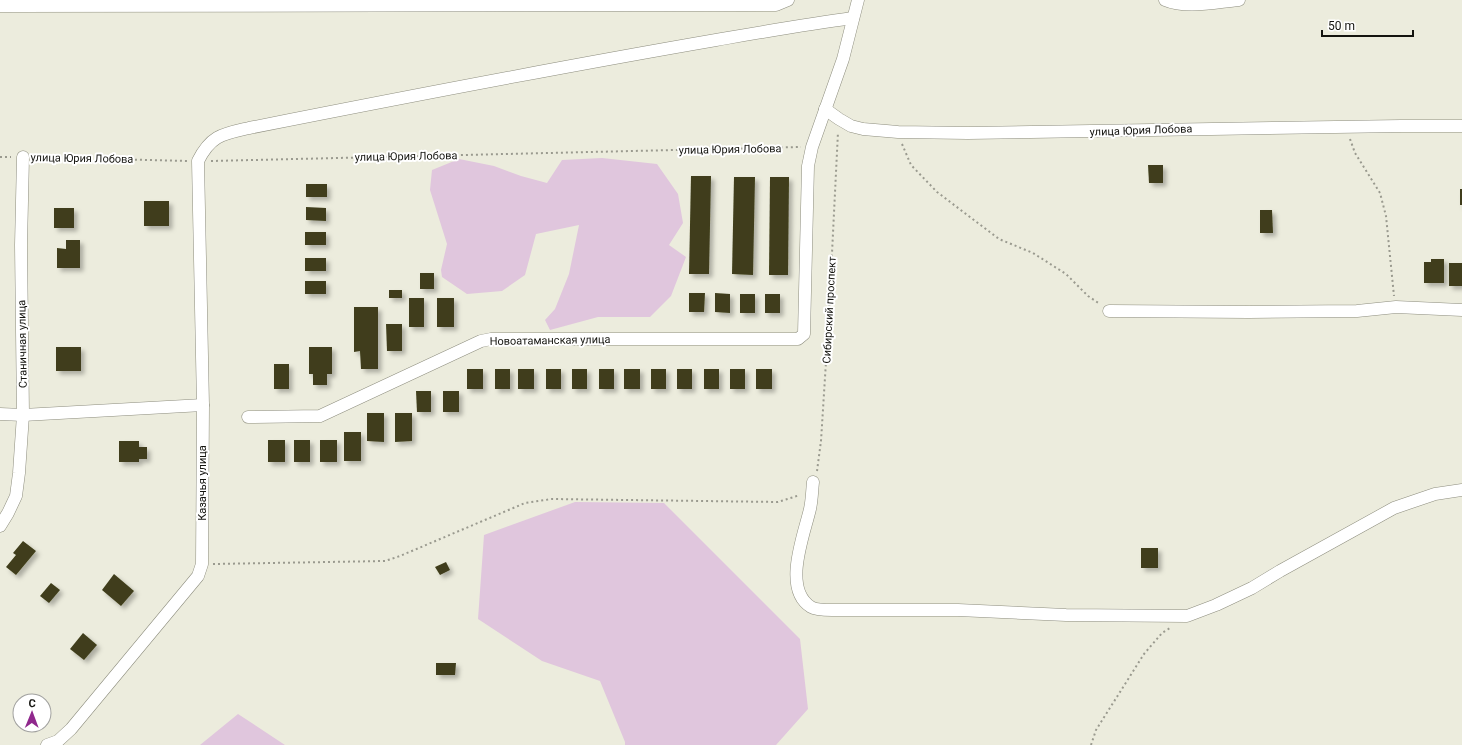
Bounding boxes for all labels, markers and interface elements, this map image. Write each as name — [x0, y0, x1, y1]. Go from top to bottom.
scale bar — [1322, 12, 1413, 38]
text: 50 m — [1328, 19, 1355, 33]
street label: улица Юрия Лобова — [1089, 122, 1193, 139]
street label: улица Юрия Лобова — [679, 142, 781, 157]
street label: улица Юрия Лобова — [355, 149, 457, 164]
street label: улица Юрия Лобова — [31, 151, 133, 166]
street label: Сибирский проспект — [820, 255, 839, 364]
street label: Станичная улица — [15, 300, 30, 388]
street label: Новоатаманская улица — [489, 333, 611, 348]
street label: Казачья улица — [196, 445, 209, 521]
north arrow — [12, 693, 52, 733]
text: С — [28, 697, 36, 710]

